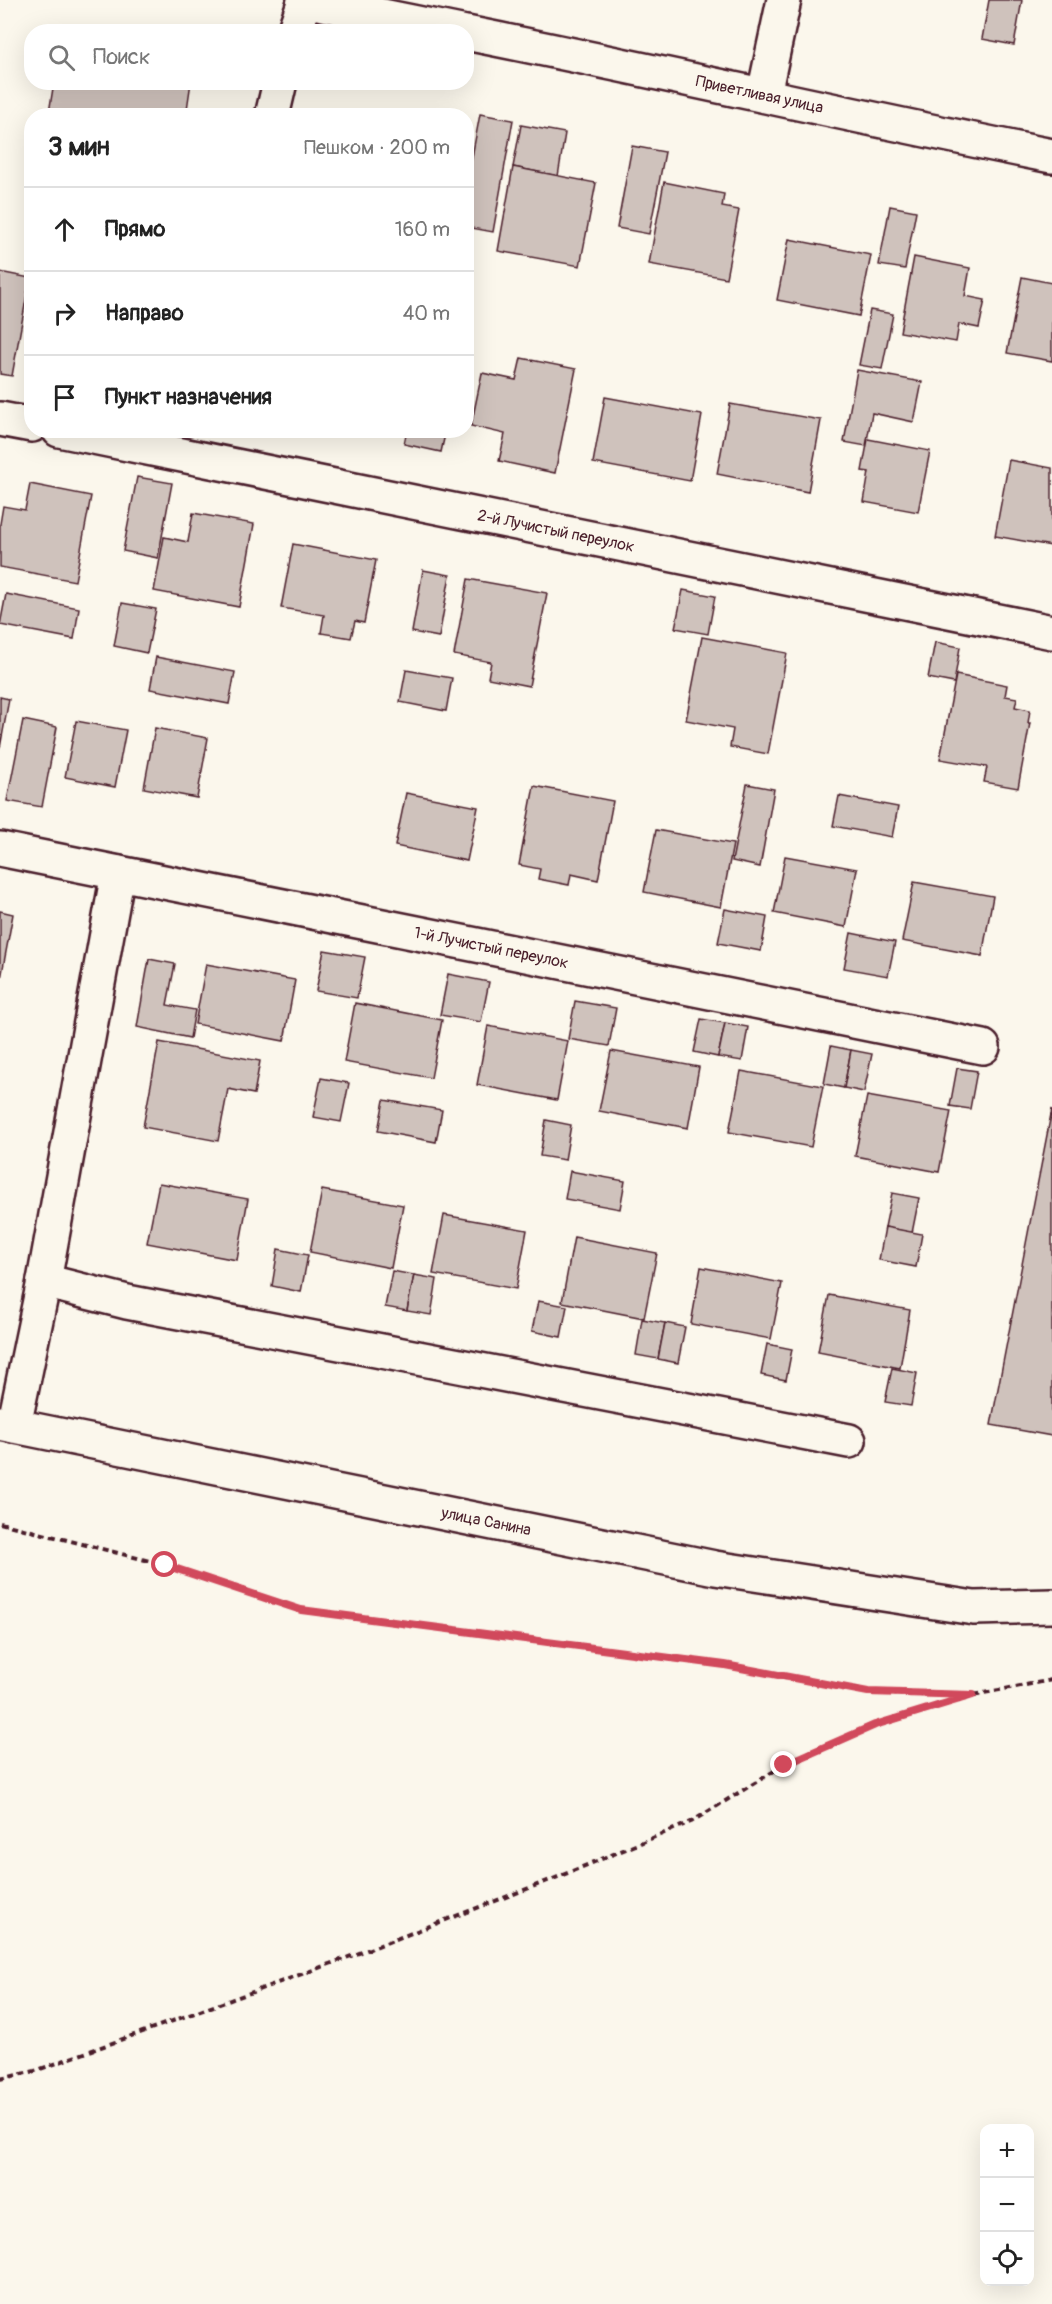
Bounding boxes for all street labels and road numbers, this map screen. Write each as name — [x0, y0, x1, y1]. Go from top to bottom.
street label: Приветливая улица — [694, 71, 825, 118]
street label: 2-й Лучистый переулок — [476, 505, 636, 557]
street label: 1-й Лучистый переулок — [412, 923, 570, 973]
street label: улица Санина — [438, 1503, 533, 1540]

